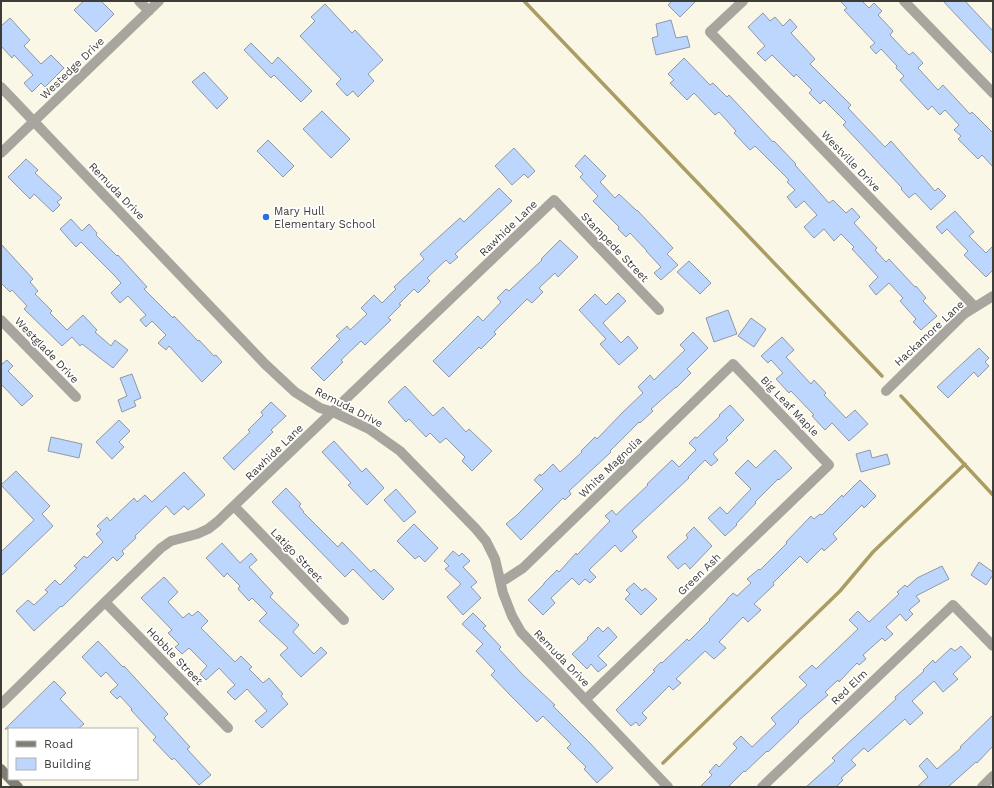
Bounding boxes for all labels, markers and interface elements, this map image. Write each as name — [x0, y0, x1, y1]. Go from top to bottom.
street label: Westedge Drive — [38, 35, 107, 102]
street label: Westville Drive — [818, 128, 883, 195]
street label: Remuda Drive — [86, 160, 147, 223]
street label: Rawhide Lane — [477, 198, 540, 259]
place label: Mary Hull Elementary School — [274, 205, 376, 231]
street label: Stampede Street — [578, 210, 651, 285]
marker: Mary Hull Elementary School — [261, 212, 271, 222]
street label: Hackamore Lane — [892, 298, 967, 369]
street label: Westglade Drive — [12, 315, 81, 386]
street label: Big Leaf Maple — [758, 374, 822, 439]
street label: Remuda Drive — [313, 385, 385, 430]
street label: Rawhide Lane — [243, 422, 306, 483]
street label: White Magnolia — [576, 434, 644, 501]
street label: Latigo Street — [268, 526, 326, 585]
street label: Green Ash — [675, 551, 724, 598]
street label: Hobble Street — [144, 625, 206, 688]
street label: Remuda Drive — [531, 627, 592, 690]
street label: Red Elm — [829, 667, 870, 708]
legend — [8, 728, 138, 780]
text: Road — [44, 737, 73, 751]
text: Building — [44, 757, 91, 771]

